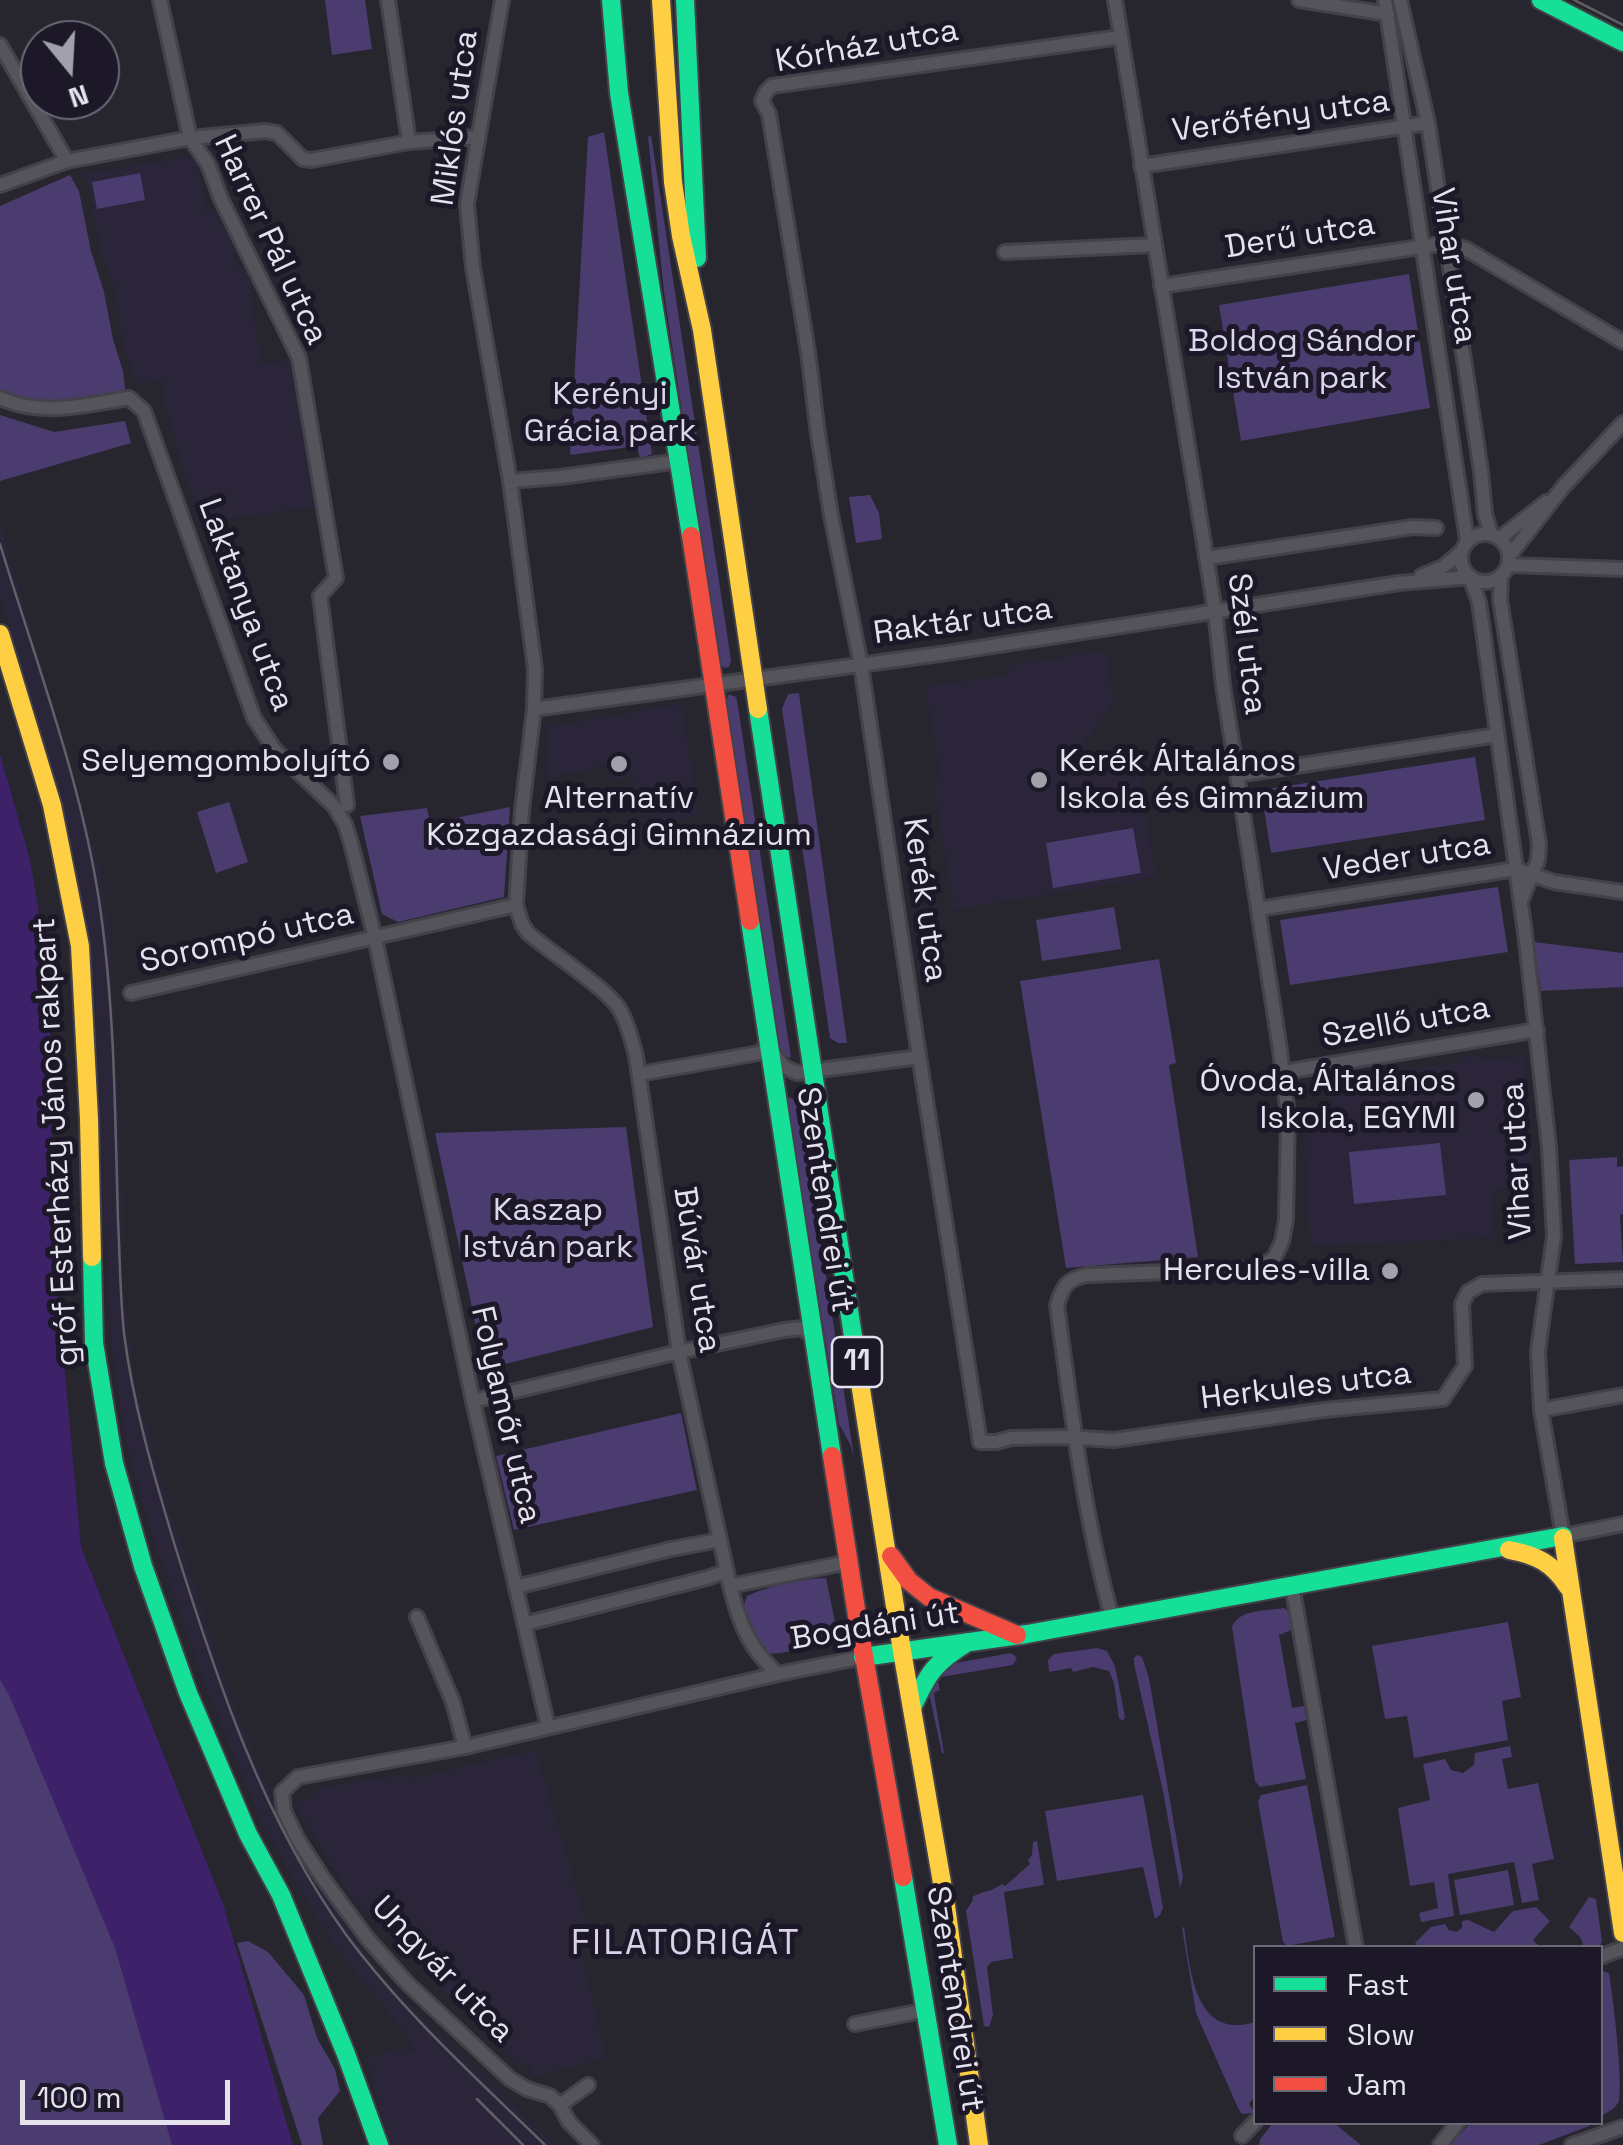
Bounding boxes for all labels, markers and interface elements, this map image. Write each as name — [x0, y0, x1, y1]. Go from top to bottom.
street label: Kórház utca — [773, 12, 961, 82]
north arrow — [20, 20, 120, 120]
street label: Miklós utca — [425, 28, 487, 208]
text: N — [64, 77, 93, 117]
street label: Verőfény utca — [1170, 83, 1392, 151]
street label: Harrer Pál utca — [205, 129, 335, 351]
street label: Vihar utca — [1422, 185, 1484, 347]
street label: Derű utca — [1222, 206, 1378, 268]
park label: Boldog Sándor István park — [1188, 323, 1416, 398]
park label: Kerényi Grácia park — [524, 376, 696, 451]
street label: Laktanya utca — [189, 494, 301, 716]
street label: Szél utca — [1218, 571, 1274, 717]
street label: Raktár utca — [871, 590, 1055, 654]
place label: Selyemgombolyító — [81, 743, 371, 781]
place label: Kerék Általános Iskola és Gimnázium — [1059, 743, 1364, 818]
marker: Selyemgombolyító — [380, 751, 402, 773]
marker: Alternatív Közgazdasági Gimnázium — [608, 753, 630, 775]
marker: Kerék Általános Iskola és Gimnázium — [1028, 769, 1050, 791]
place label: Alternatív Közgazdasági Gimnázium — [426, 780, 812, 855]
street label: Kerék utca — [894, 816, 954, 984]
street label: Veder utca — [1321, 826, 1493, 890]
street label: Sorompó utca — [136, 896, 358, 982]
street label: gróf Esterházy János rakpart — [26, 916, 88, 1368]
street label: Szellő utca — [1319, 989, 1493, 1057]
place label: Óvoda, Általános Iskola, EGYMI — [1199, 1063, 1456, 1138]
street label: Vihar utca — [1495, 1081, 1541, 1241]
street label: Szentendrei út — [787, 1084, 861, 1316]
marker: Óvoda, Általános Iskola, EGYMI — [1465, 1089, 1487, 1111]
street label: Búvár utca — [664, 1184, 728, 1356]
park label: Kaszap István park — [463, 1192, 633, 1267]
place label: Hercules-villa — [1163, 1252, 1370, 1290]
marker: Hercules-villa — [1379, 1260, 1401, 1282]
street label: Folyamőr utca — [461, 1303, 549, 1527]
road number: 11 — [832, 1337, 882, 1387]
street label: Herkules utca — [1198, 1355, 1414, 1419]
street label: Bogdáni út — [788, 1595, 962, 1659]
street label: Szentendrei út — [917, 1883, 991, 2115]
street label: Ungvár utca — [363, 1889, 521, 2051]
district label: FILATORIGÁT — [571, 1924, 801, 1966]
legend — [1253, 1945, 1603, 2125]
text: Fast — [1347, 1965, 1409, 2004]
text: Slow — [1347, 2015, 1415, 2054]
scale bar — [25, 2060, 235, 2122]
text: Jam — [1347, 2065, 1407, 2104]
text: 100 m — [37, 2078, 122, 2117]

